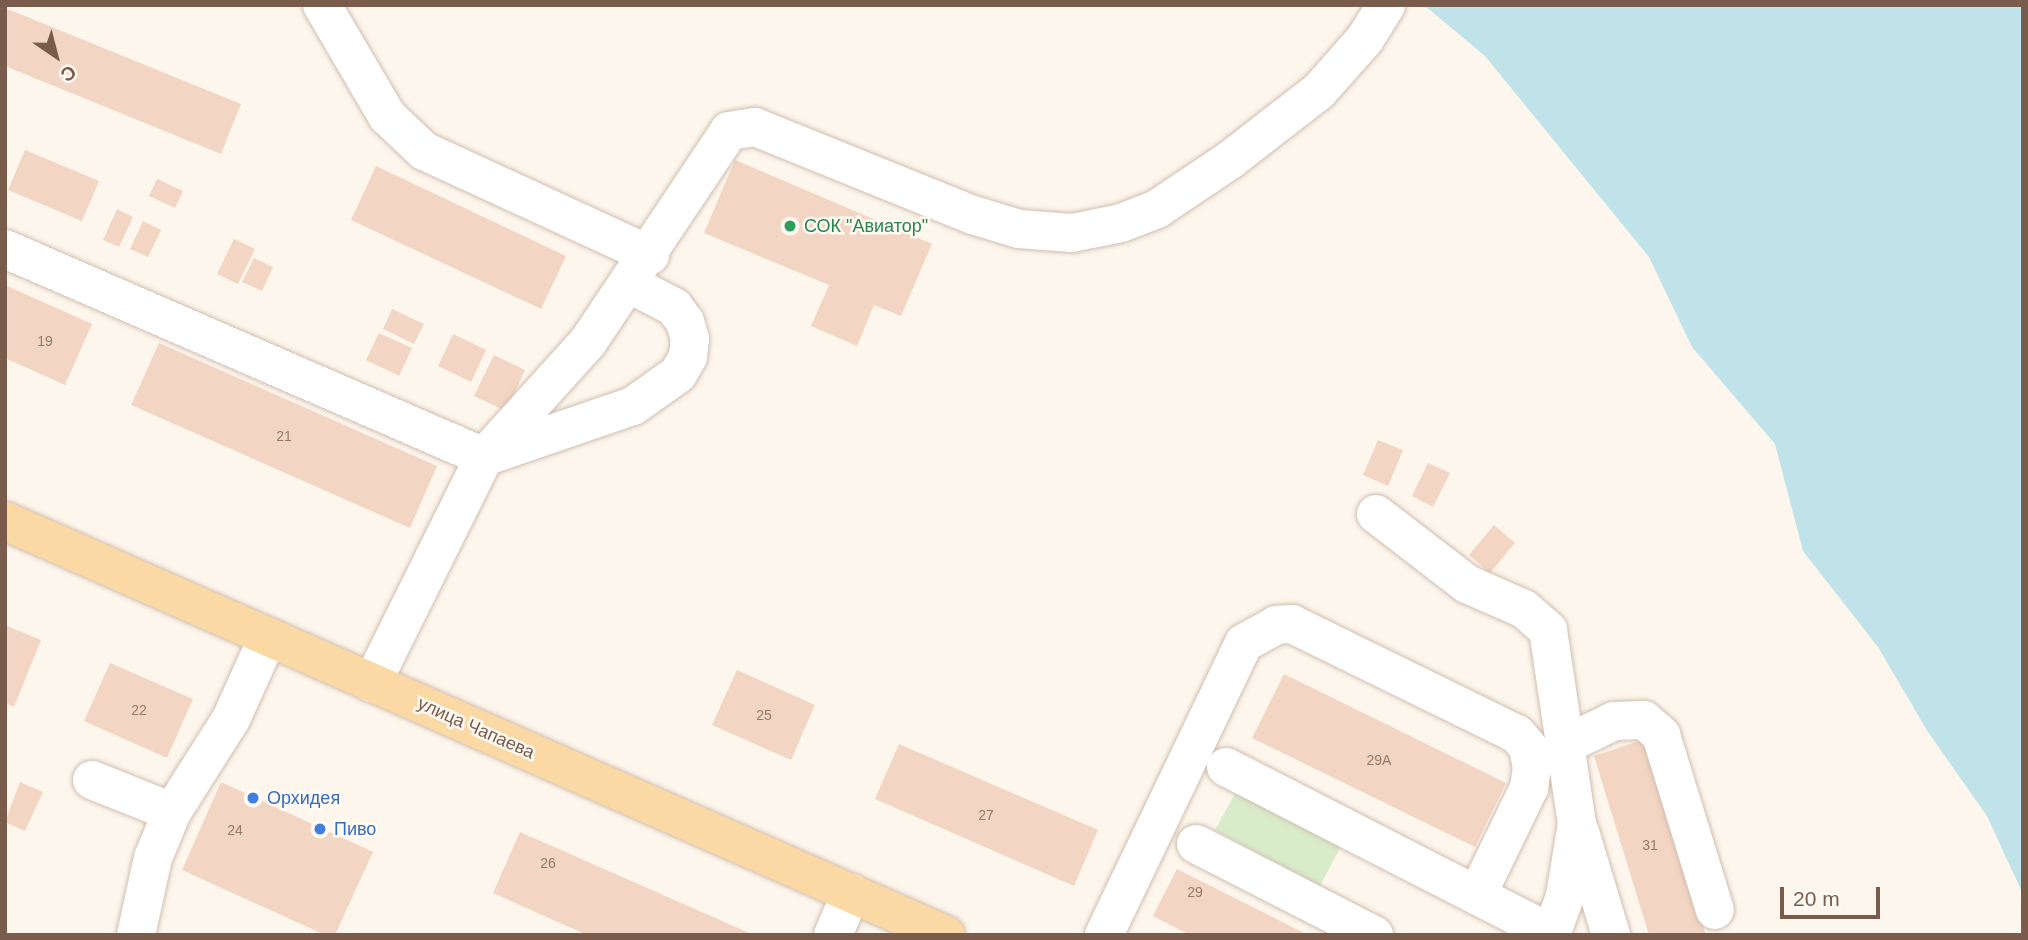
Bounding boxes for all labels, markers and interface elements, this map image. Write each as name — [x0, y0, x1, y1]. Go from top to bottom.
north arrow — [21, 21, 91, 91]
text: С — [57, 61, 80, 86]
place label: СОК "Авиатор" — [804, 215, 928, 237]
marker: СОК "Авиатор" — [782, 218, 798, 234]
house number: 19 — [37, 333, 53, 349]
house number: 21 — [276, 428, 292, 444]
street label: улица Чапаева — [414, 693, 538, 763]
house number: 22 — [131, 702, 147, 718]
house number: 25 — [756, 707, 772, 723]
house number: 29А — [1367, 752, 1391, 768]
place label: Орхидея — [267, 787, 340, 809]
marker: Орхидея — [245, 790, 261, 806]
house number: 27 — [978, 807, 994, 823]
place label: Пиво — [334, 818, 376, 840]
marker: Пиво — [312, 821, 328, 837]
house number: 24 — [227, 822, 243, 838]
house number: 31 — [1642, 837, 1658, 853]
house number: 26 — [540, 855, 556, 871]
scale bar — [1783, 874, 1883, 918]
house number: 29 — [1187, 884, 1203, 900]
text: 20 m — [1793, 887, 1840, 910]

